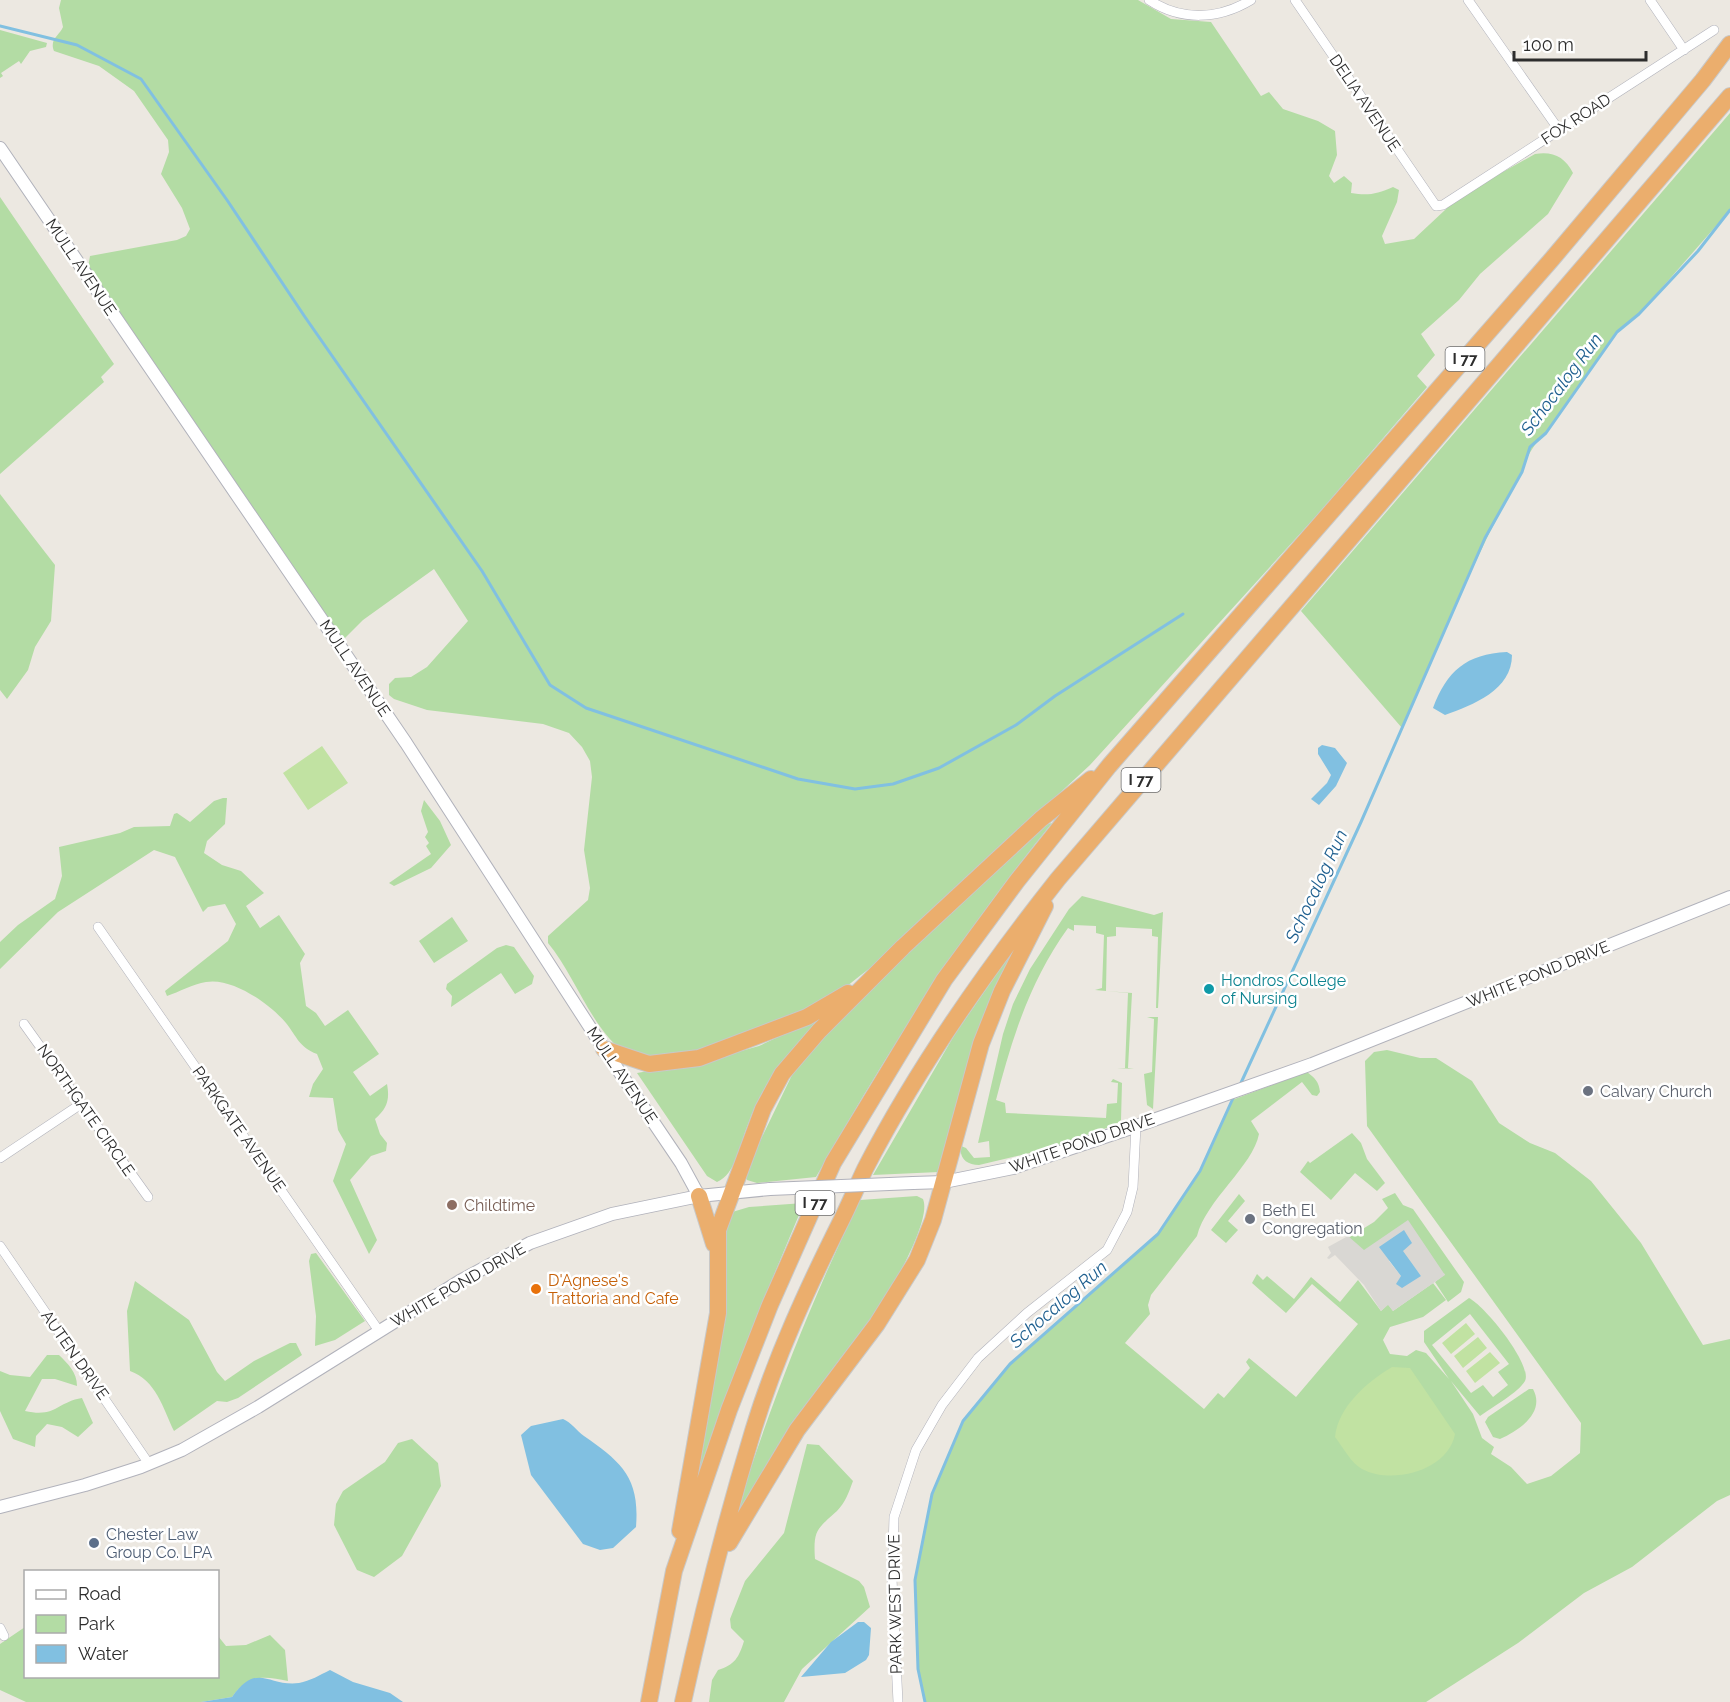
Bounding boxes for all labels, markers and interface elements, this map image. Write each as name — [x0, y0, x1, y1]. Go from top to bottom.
scale bar — [1514, 24, 1646, 62]
text: 100 m — [1523, 34, 1574, 55]
street label: DELIA AVENUE — [1326, 51, 1405, 155]
street label: FOX ROAD — [1538, 90, 1614, 148]
street label: MULL AVENUE — [42, 215, 120, 319]
water label: Schocalog Run — [1515, 329, 1606, 440]
road number: I 77 — [1446, 347, 1484, 371]
street label: MULL AVENUE — [316, 616, 394, 720]
road number: I 77 — [1122, 768, 1160, 792]
water label: Schocalog Run — [1280, 826, 1351, 947]
street label: WHITE POND DRIVE — [1464, 937, 1612, 1011]
place label: Hondros College of Nursing — [1221, 971, 1346, 1008]
marker: Hondros College of Nursing — [1202, 982, 1216, 996]
street label: MULL AVENUE — [583, 1023, 661, 1127]
street label: NORTHGATE CIRCLE — [33, 1040, 139, 1180]
street label: PARKGATE AVENUE — [188, 1063, 290, 1196]
place label: Calvary Church — [1600, 1082, 1712, 1101]
marker: Calvary Church — [1581, 1084, 1595, 1098]
street label: WHITE POND DRIVE — [1007, 1109, 1157, 1177]
road number: I 77 — [796, 1191, 834, 1215]
place label: Childtime — [464, 1196, 535, 1215]
marker: Childtime — [445, 1198, 459, 1212]
place label: Beth El Congregation — [1262, 1201, 1363, 1238]
marker: Beth El Congregation — [1243, 1212, 1257, 1226]
street label: WHITE POND DRIVE — [387, 1239, 529, 1331]
water label: Schocalog Run — [1004, 1256, 1111, 1353]
place label: D'Agnese's Trattoria and Cafe — [548, 1271, 679, 1308]
marker: D'Agnese's Trattoria and Cafe — [529, 1282, 543, 1296]
street label: AUTEN DRIVE — [37, 1307, 113, 1404]
place label: Chester Law Group Co. LPA — [106, 1525, 213, 1562]
street label: PARK WEST DRIVE — [884, 1534, 906, 1674]
marker: Chester Law Group Co. LPA — [87, 1536, 101, 1550]
legend — [24, 1570, 219, 1678]
text: Road — [78, 1583, 121, 1604]
text: Park — [78, 1613, 115, 1634]
text: Water — [78, 1643, 129, 1664]

